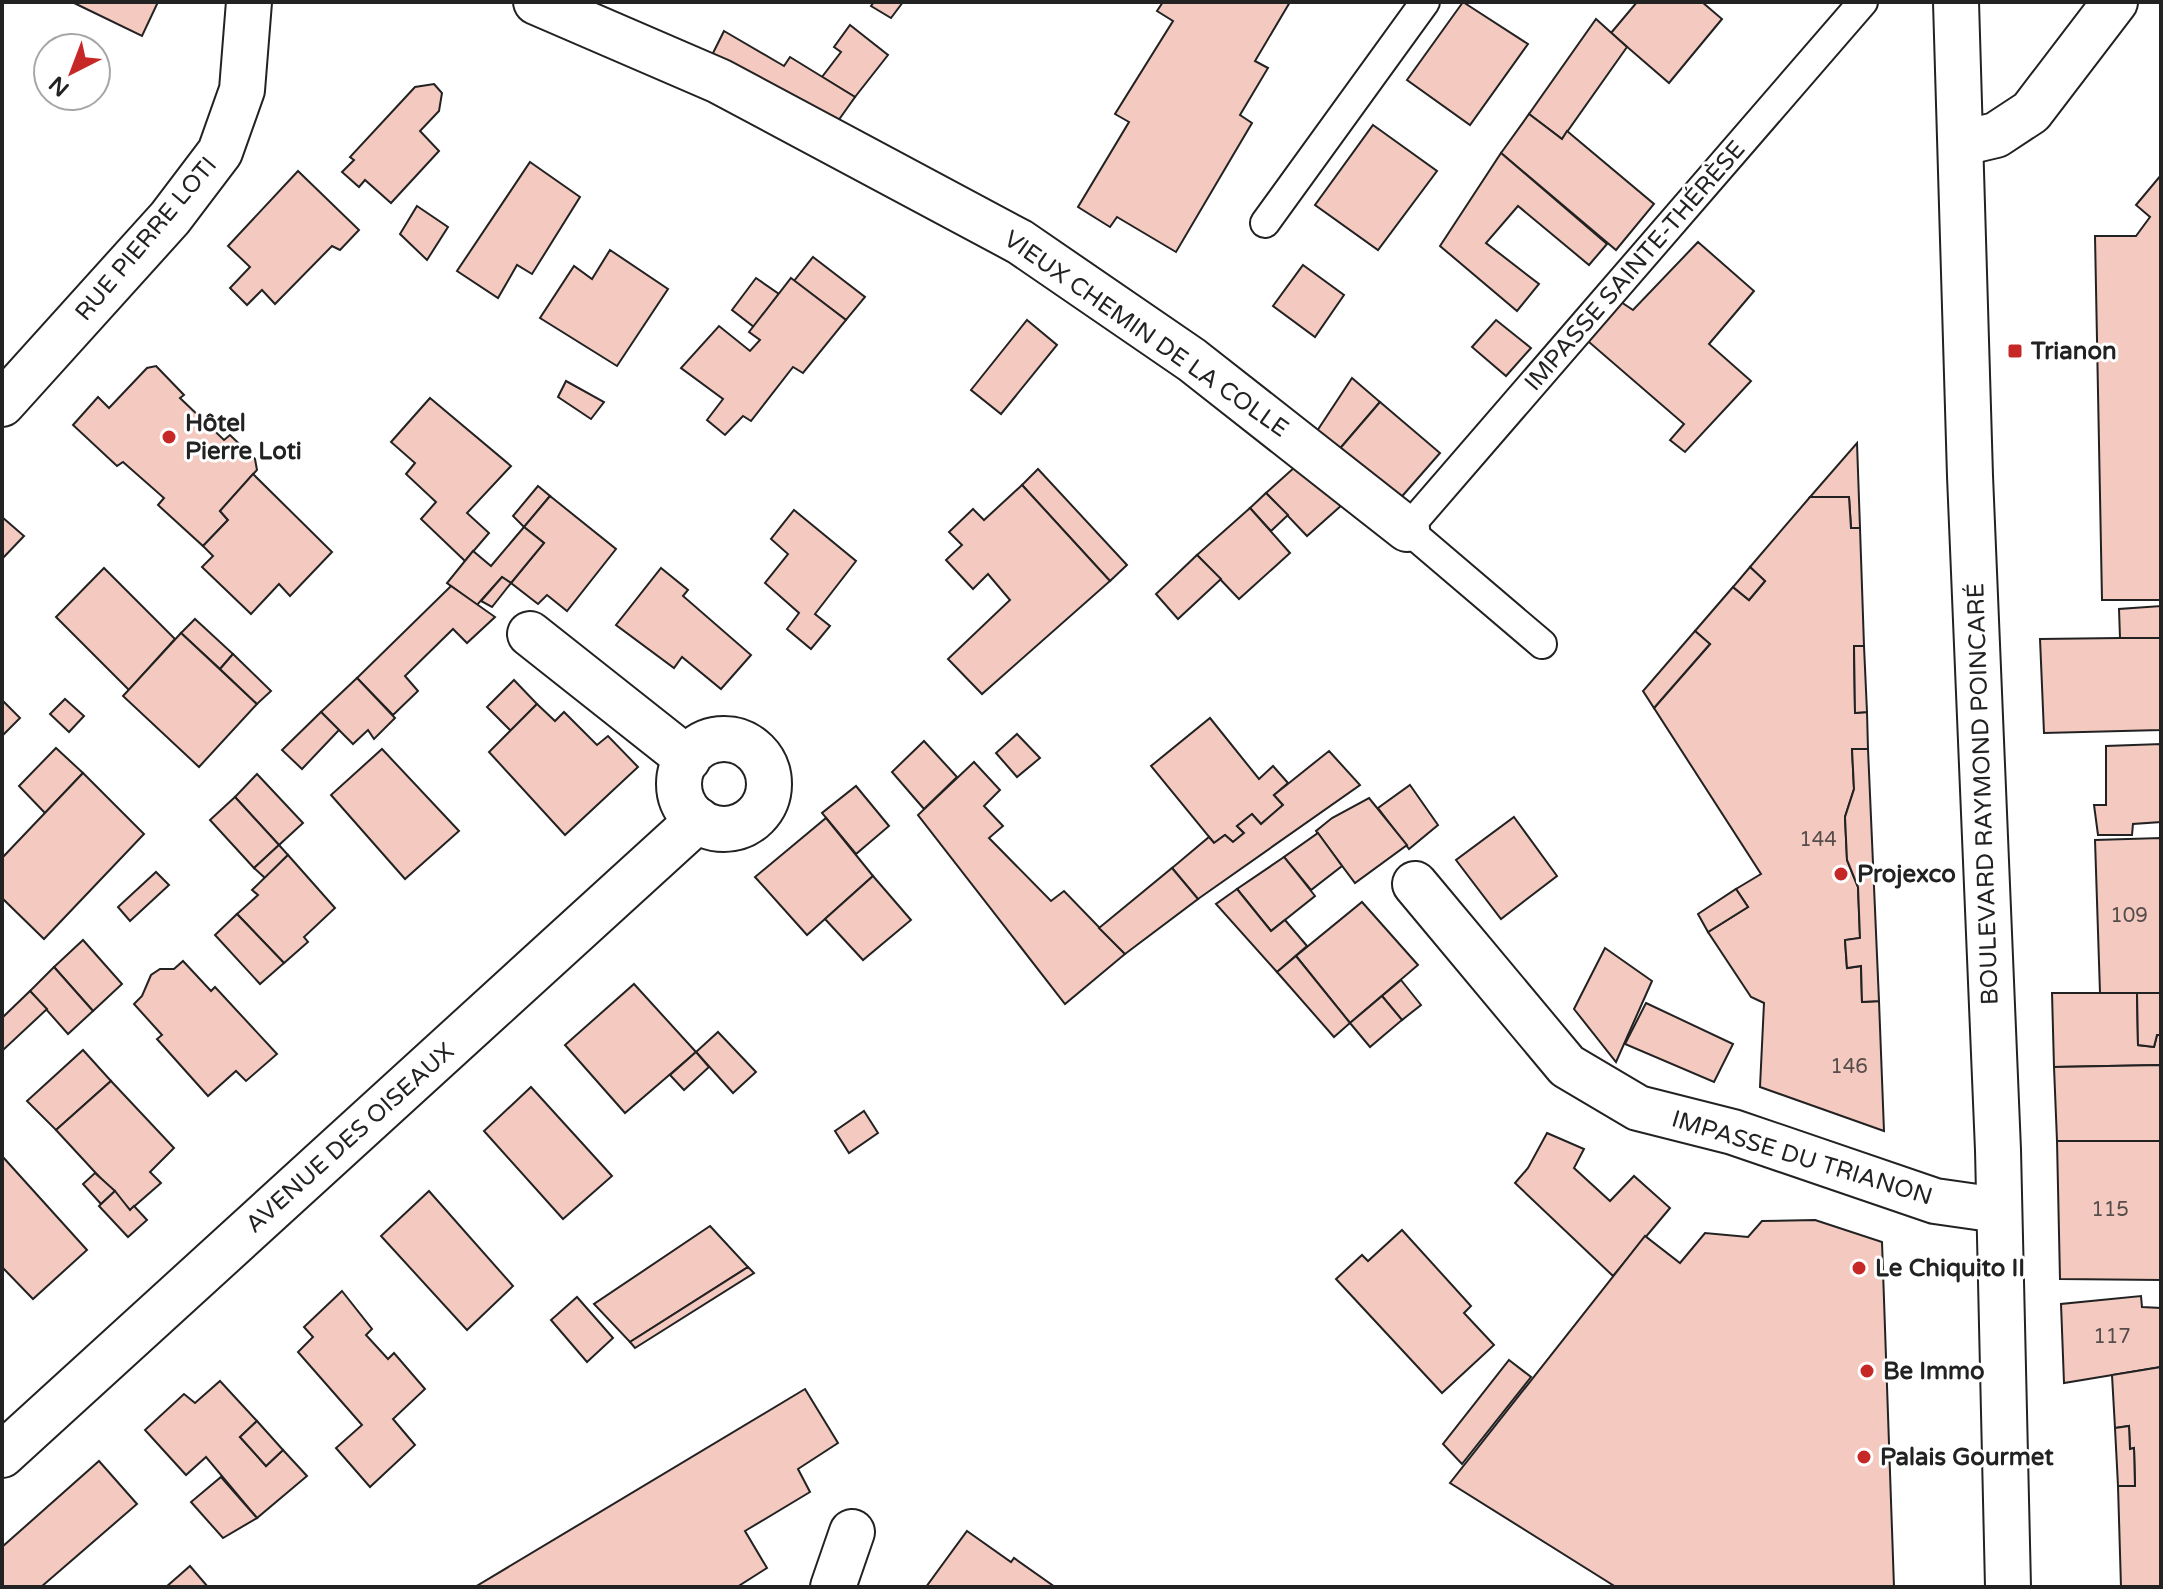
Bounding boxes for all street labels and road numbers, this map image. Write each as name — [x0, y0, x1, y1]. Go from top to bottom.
street label: IMPASSE SAINTE-THÉRÈSE — [1518, 134, 1751, 397]
street label: RUE PIERRE LOTI — [69, 151, 223, 327]
street label: VIEUX CHEMIN DE LA COLLE — [998, 224, 1294, 444]
street label: BOULEVARD RAYMOND POINCARÉ — [1960, 583, 2005, 1005]
street label: AVENUE DES OISEAUX — [240, 1037, 460, 1239]
street label: IMPASSE DU TRIANON — [1668, 1105, 1936, 1211]

